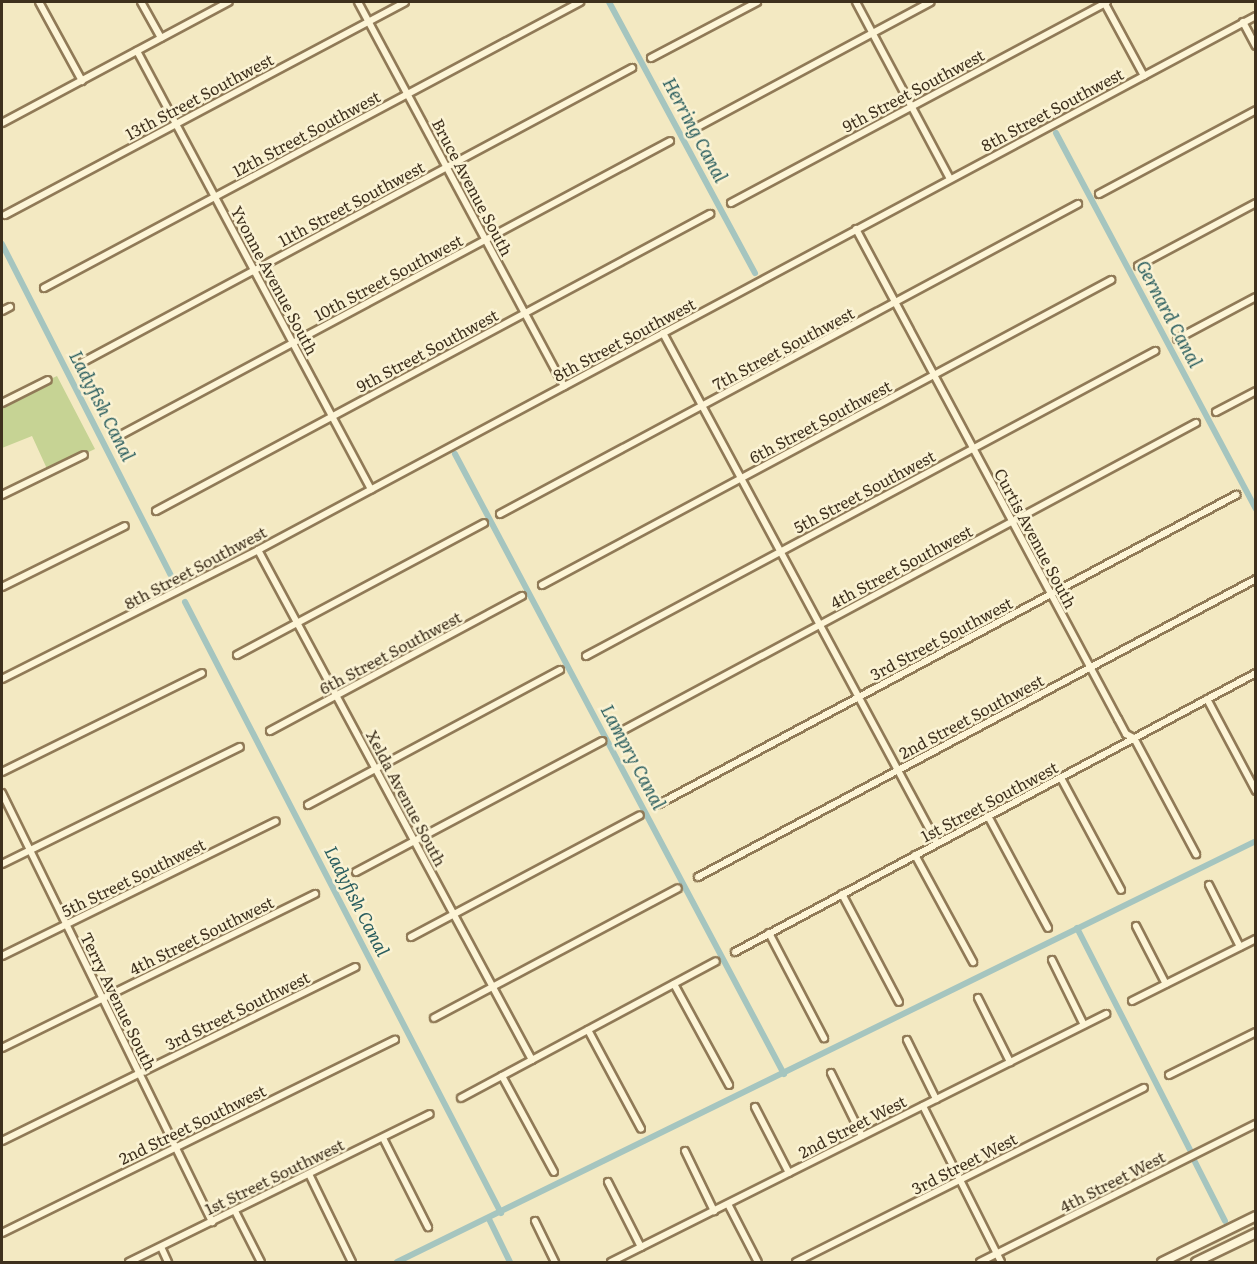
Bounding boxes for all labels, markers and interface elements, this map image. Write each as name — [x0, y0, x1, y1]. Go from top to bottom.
street label: 9th Street Southwest — [839, 44, 987, 136]
street label: 13th Street Southwest — [122, 49, 276, 143]
street label: 8th Street Southwest — [978, 63, 1126, 155]
water label: Herring Canal — [658, 74, 732, 186]
street label: 12th Street Southwest — [229, 86, 383, 180]
street label: Bruce Avenue South — [429, 115, 517, 259]
street label: 11th Street Southwest — [275, 156, 427, 250]
street label: Yvonne Avenue South — [228, 202, 322, 358]
street label: 10th Street Southwest — [311, 230, 465, 324]
water label: Gernard Canal — [1132, 257, 1206, 371]
street label: 8th Street Southwest — [550, 293, 698, 385]
street label: 7th Street Southwest — [709, 303, 857, 393]
street label: 9th Street Southwest — [353, 304, 501, 396]
water label: Ladyfish Canal — [65, 347, 139, 465]
street label: 6th Street Southwest — [746, 375, 894, 467]
street label: 5th Street Southwest — [790, 446, 938, 536]
street label: Curtis Avenue South — [991, 465, 1081, 611]
street label: 4th Street Southwest — [827, 520, 975, 612]
street label: 8th Street Southwest — [121, 521, 269, 613]
street label: 3rd Street Southwest — [867, 592, 1015, 684]
street label: 6th Street Southwest — [316, 606, 464, 698]
street label: 2nd Street Southwest — [896, 670, 1046, 762]
water label: Lampry Canal — [596, 701, 670, 813]
street label: Xelda Avenue South — [363, 727, 451, 869]
street label: 1st Street Southwest — [917, 757, 1061, 845]
street label: 5th Street Southwest — [58, 834, 208, 920]
water label: Ladyfish Canal — [320, 842, 394, 960]
street label: 4th Street Southwest — [126, 892, 276, 978]
street label: Terry Avenue South — [77, 929, 161, 1073]
street label: 3rd Street Southwest — [162, 967, 312, 1053]
street label: 2nd Street Southwest — [116, 1080, 268, 1168]
street label: 2nd Street West — [795, 1091, 909, 1161]
street label: 3rd Street West — [908, 1128, 1020, 1198]
street label: 1st Street Southwest — [201, 1134, 347, 1218]
street label: 4th Street West — [1056, 1146, 1168, 1216]

